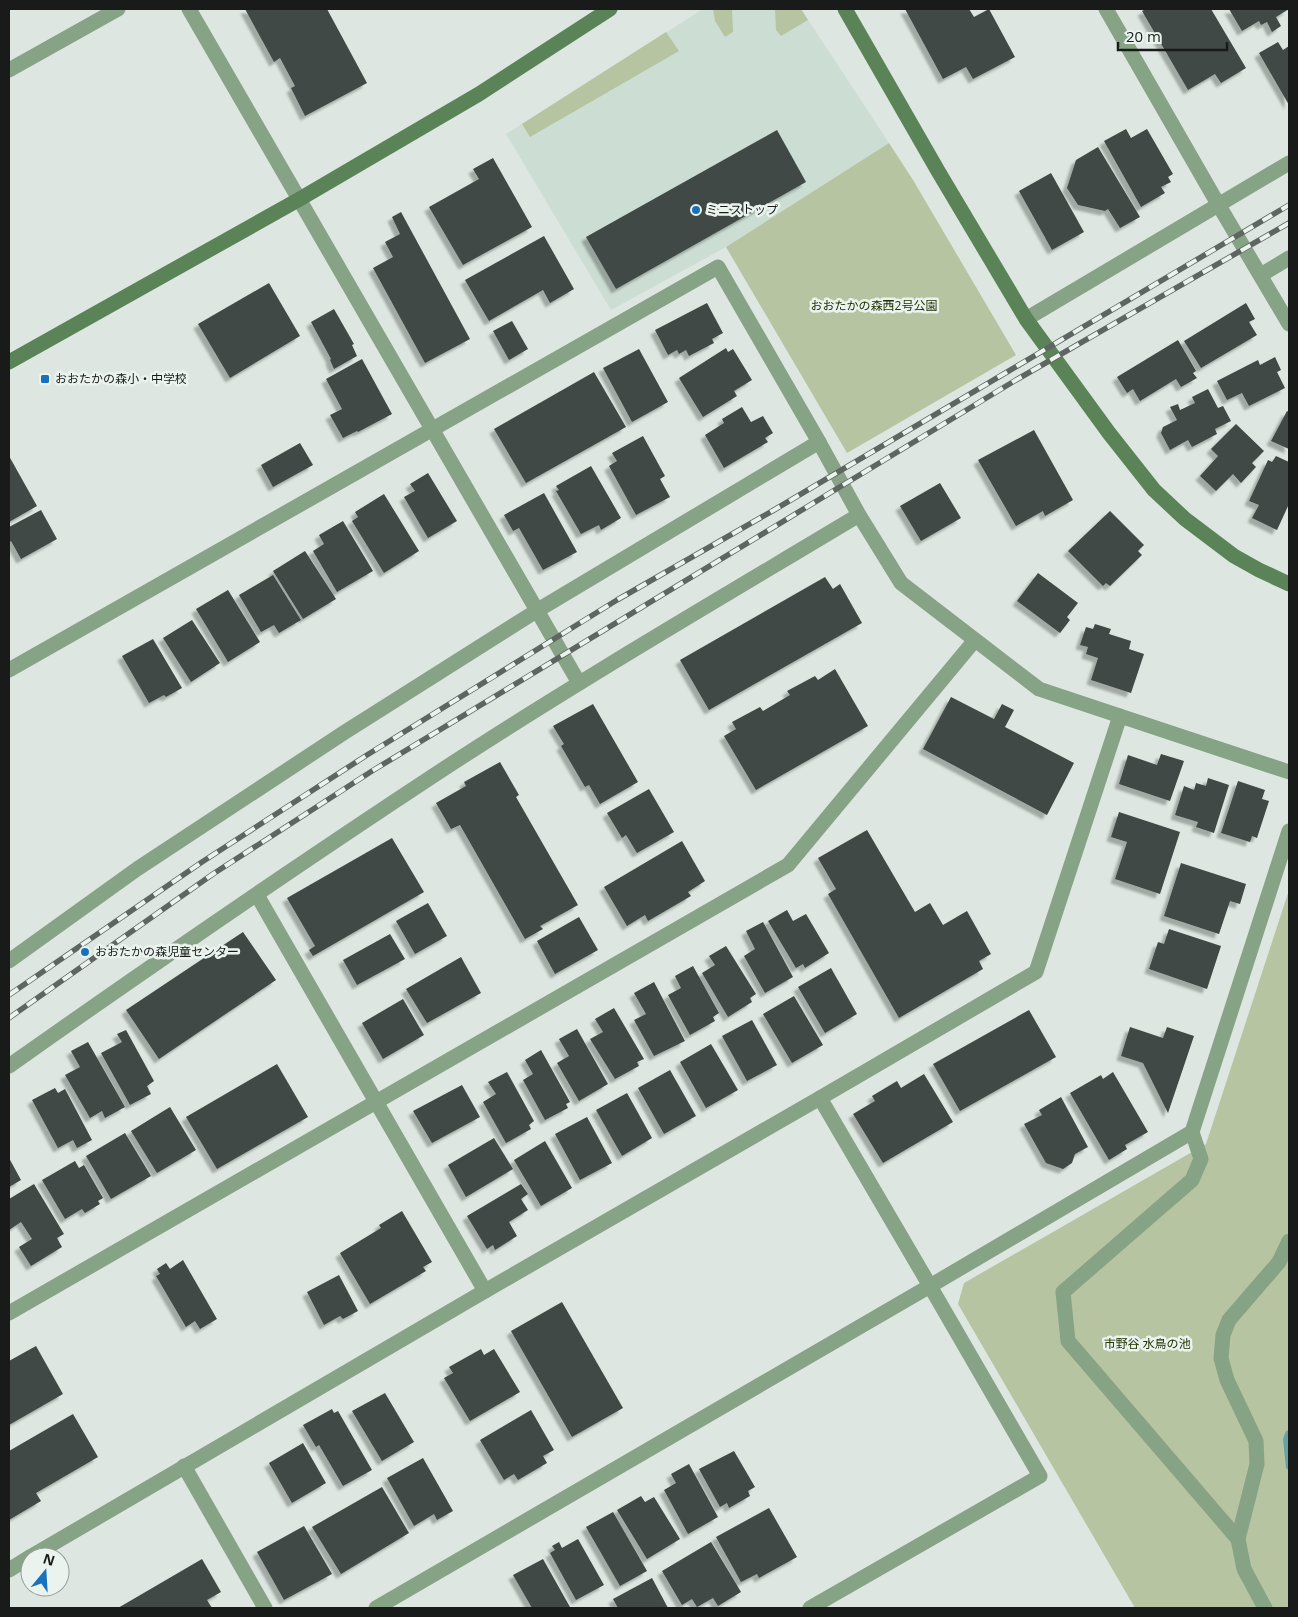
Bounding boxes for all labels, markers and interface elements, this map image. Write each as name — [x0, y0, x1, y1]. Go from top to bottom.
scale bar — [1118, 20, 1227, 52]
text: 20 m — [1126, 26, 1161, 46]
place label: ミニストップ — [706, 201, 778, 218]
marker: ミニストップ — [690, 204, 702, 216]
park label: おおたかの森西2号公園 — [811, 297, 937, 314]
place label: おおたかの森小・中学校 — [55, 370, 187, 387]
marker: おおたかの森小・中学校 — [39, 373, 51, 385]
place label: おおたかの森児童センター — [95, 943, 239, 960]
marker: おおたかの森児童センター — [79, 946, 91, 958]
park label: 市野谷 水鳥の池 — [1103, 1335, 1191, 1352]
north arrow — [20, 1547, 70, 1597]
text: N — [41, 1548, 58, 1570]

